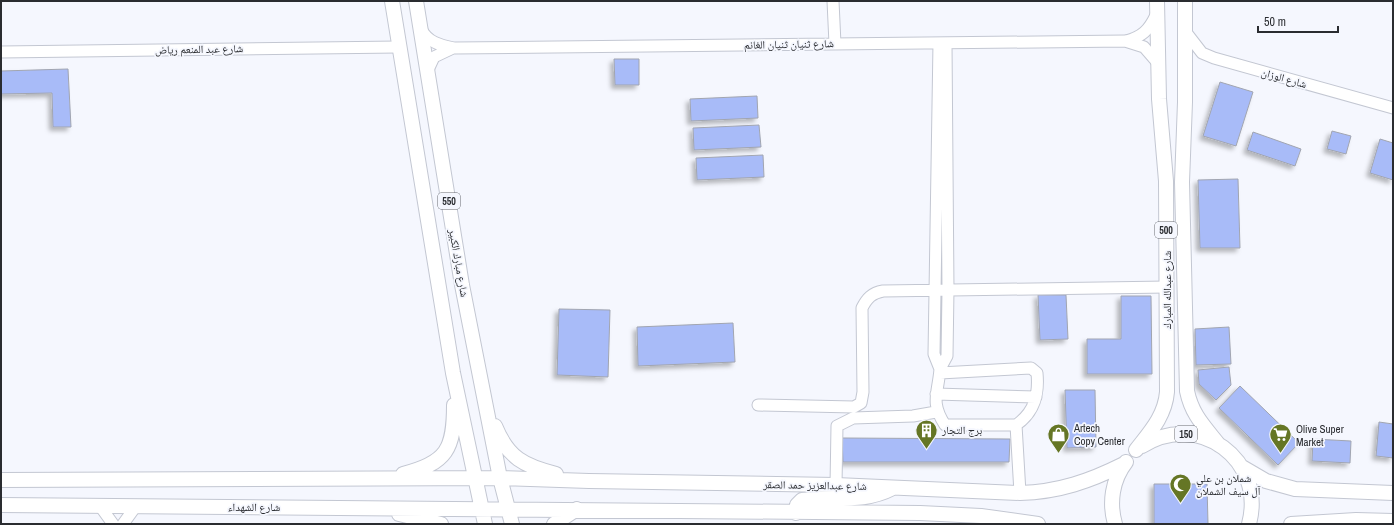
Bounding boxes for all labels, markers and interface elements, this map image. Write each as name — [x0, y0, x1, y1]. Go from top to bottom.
scale bar — [1258, 8, 1338, 34]
text: 50 m — [1264, 14, 1286, 30]
street label: شارع ثنيان ثنيان الغانم — [744, 36, 834, 53]
street label: شارع عبد المنعم رياض — [155, 41, 243, 58]
street label: شارع الوزان — [1260, 65, 1308, 91]
road number: 550 — [438, 193, 460, 209]
road number: 500 — [1155, 222, 1177, 238]
street label: شارع مبارك الكبير — [446, 227, 472, 298]
street label: شارع عبدالله المبارك — [1160, 251, 1174, 329]
building icon: برج التجار — [913, 417, 939, 450]
shop icon: Artech Copy Center — [1046, 421, 1072, 454]
place label: Artech Copy Center — [1073, 421, 1125, 448]
supermarket icon: Olive Super Market — [1268, 422, 1294, 455]
place label: Olive Super Market — [1296, 422, 1344, 449]
place label: برج التجار — [941, 423, 982, 437]
road number: 150 — [1175, 426, 1197, 442]
mosque icon: شملان بن علي آل سيف الشملان — [1168, 471, 1194, 504]
place label: شملان بن علي آل سيف الشملان — [1196, 471, 1261, 498]
street label: شارع عبدالعزيز حمد الصقر — [762, 477, 867, 493]
street label: شارع الشهداء — [228, 500, 280, 514]

